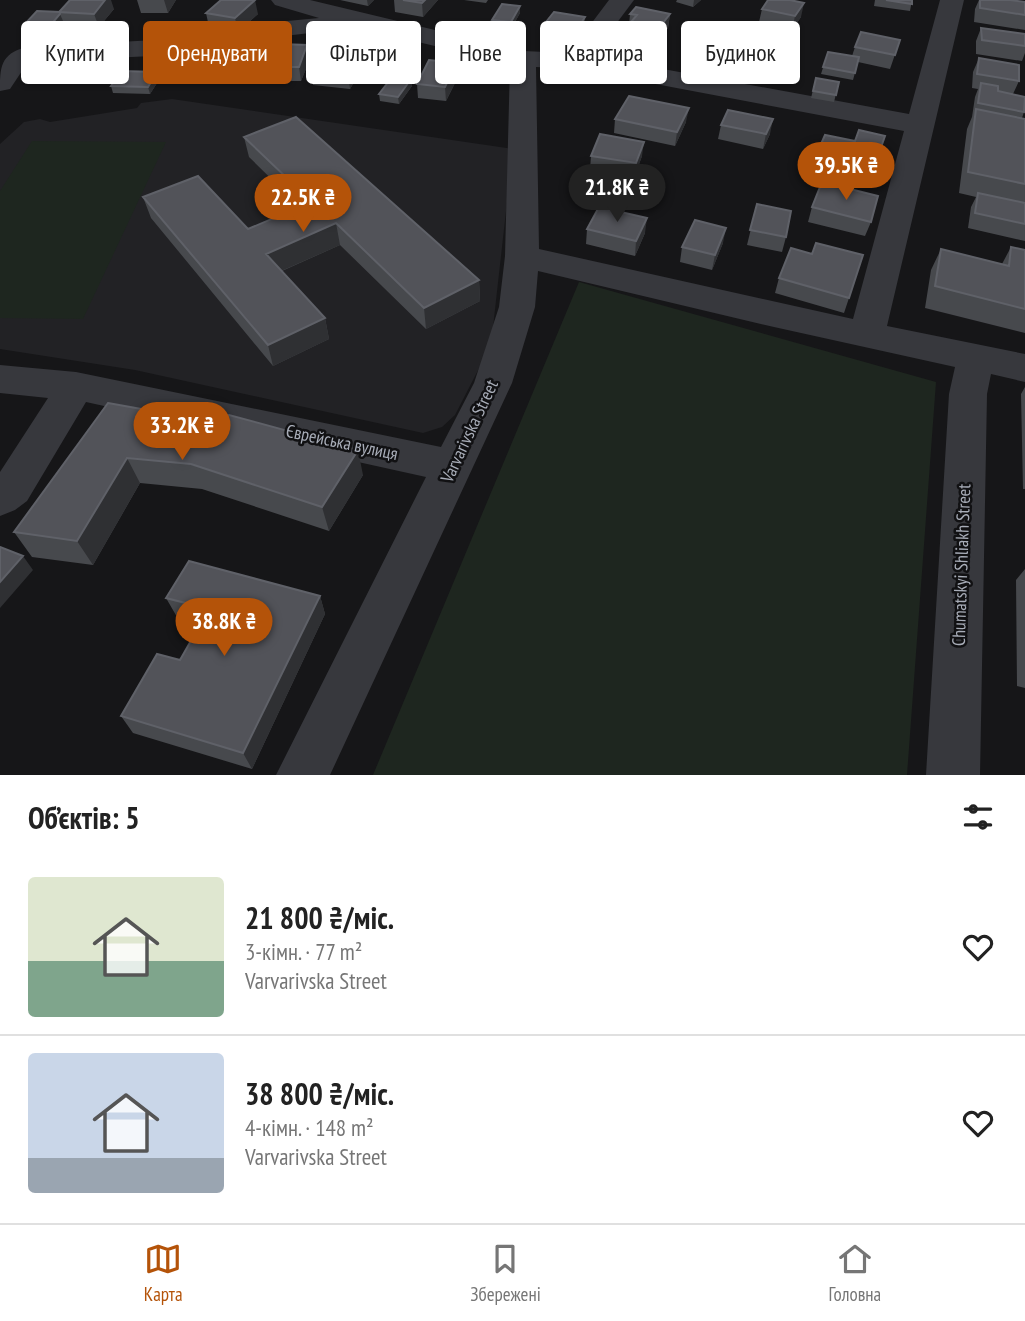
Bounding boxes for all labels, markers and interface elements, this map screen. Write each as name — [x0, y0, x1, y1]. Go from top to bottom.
chip: Купити — [21, 21, 129, 84]
chip: Орендувати — [143, 21, 292, 84]
chip: Фільтри — [306, 21, 421, 84]
chip: Нове — [435, 21, 526, 84]
chip: Квартира — [540, 21, 667, 84]
chip: Будинок — [681, 21, 800, 84]
pin: 39.5K ₴ — [781, 142, 911, 202]
text: 39.5K ₴ — [814, 150, 878, 179]
pin: 21.8K ₴ — [552, 164, 682, 224]
text: 21.8K ₴ — [585, 172, 649, 201]
pin: 22.5K ₴ — [238, 174, 368, 234]
text: 22.5K ₴ — [271, 182, 335, 211]
street label: Varvarivska Street — [435, 376, 503, 487]
pin: 33.2K ₴ — [117, 402, 247, 462]
text: 33.2K ₴ — [150, 410, 214, 439]
street label: Єврейська вулиця — [284, 419, 400, 465]
street label: Chumatskyi Shliakh Street — [947, 483, 975, 647]
pin: 38.8K ₴ — [159, 598, 289, 658]
text: 38.8K ₴ — [192, 606, 256, 635]
text: Об’єктів: 5 — [28, 798, 139, 837]
icon: filters — [959, 798, 997, 836]
text: 21 800 ₴/міс. — [245, 898, 394, 937]
icon: home — [84, 905, 168, 989]
icon: heart — [959, 928, 997, 966]
text: 3-кімн. · 77 m² — [245, 937, 362, 966]
text: Varvarivska Street — [245, 966, 387, 995]
text: 38 800 ₴/міс. — [245, 1074, 394, 1113]
icon: home — [84, 1081, 168, 1165]
icon: heart — [959, 1104, 997, 1142]
text: 4-кімн. · 148 m² — [245, 1113, 374, 1142]
text: Varvarivska Street — [245, 1142, 387, 1171]
tab: Карта — [144, 1240, 183, 1306]
tab: Збережені — [470, 1240, 541, 1306]
tab: Головна — [828, 1240, 881, 1306]

